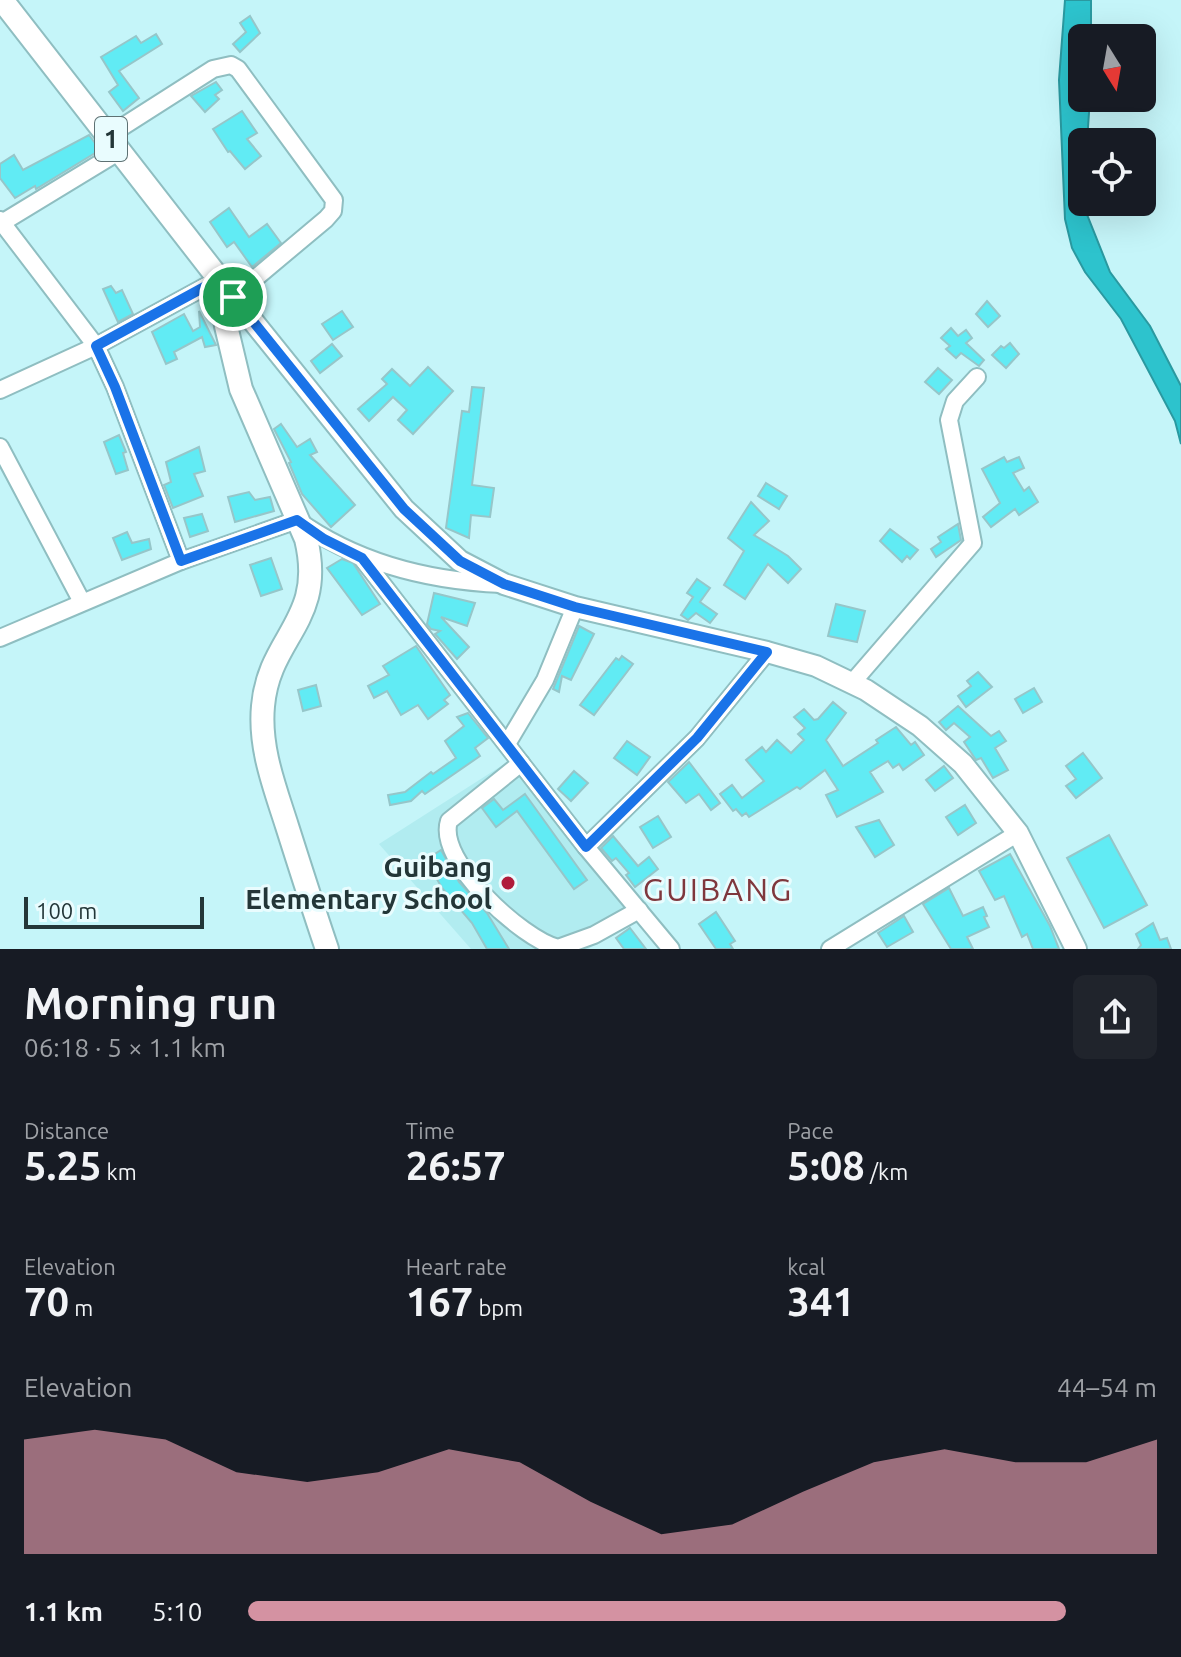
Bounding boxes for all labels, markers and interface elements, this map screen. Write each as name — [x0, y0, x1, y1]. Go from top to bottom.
north arrow — [1068, 24, 1156, 112]
map controls — [1068, 24, 1156, 216]
road number: 1 — [95, 117, 127, 161]
button: locate — [1068, 128, 1156, 216]
pin — [199, 263, 267, 331]
icon: arrive — [211, 275, 255, 319]
place label: Guibang Elementary School — [245, 851, 492, 914]
district label: GUIBANG — [643, 871, 793, 907]
marker: Guibang Elementary School — [499, 874, 517, 892]
scale bar — [24, 893, 204, 929]
text: 100 m — [36, 898, 97, 923]
button: share — [1073, 975, 1157, 1059]
text: Morning run — [24, 978, 277, 1027]
text: 06:18 · 5 × 1.1 km — [24, 1033, 226, 1062]
text: Distance — [24, 1118, 109, 1143]
text: Time — [406, 1118, 455, 1143]
text: Pace — [787, 1118, 834, 1143]
text: 5.25 — [24, 1143, 102, 1188]
text: 26:57 — [406, 1143, 506, 1188]
text: 5:08 — [787, 1143, 865, 1188]
text: km — [102, 1159, 137, 1184]
text: /km — [865, 1159, 908, 1184]
text: Elevation — [24, 1254, 116, 1279]
text: Heart rate — [406, 1254, 507, 1279]
text: kcal — [787, 1254, 825, 1279]
text: 70 — [24, 1279, 69, 1324]
text: 167 — [406, 1279, 473, 1324]
text: 341 — [787, 1279, 855, 1324]
text: m — [69, 1295, 93, 1320]
text: bpm — [473, 1295, 523, 1320]
text: Elevation — [24, 1373, 132, 1402]
text: 44–54 m — [1057, 1373, 1157, 1402]
text: 1.1 km — [24, 1597, 103, 1626]
text: 5:10 — [152, 1597, 202, 1626]

